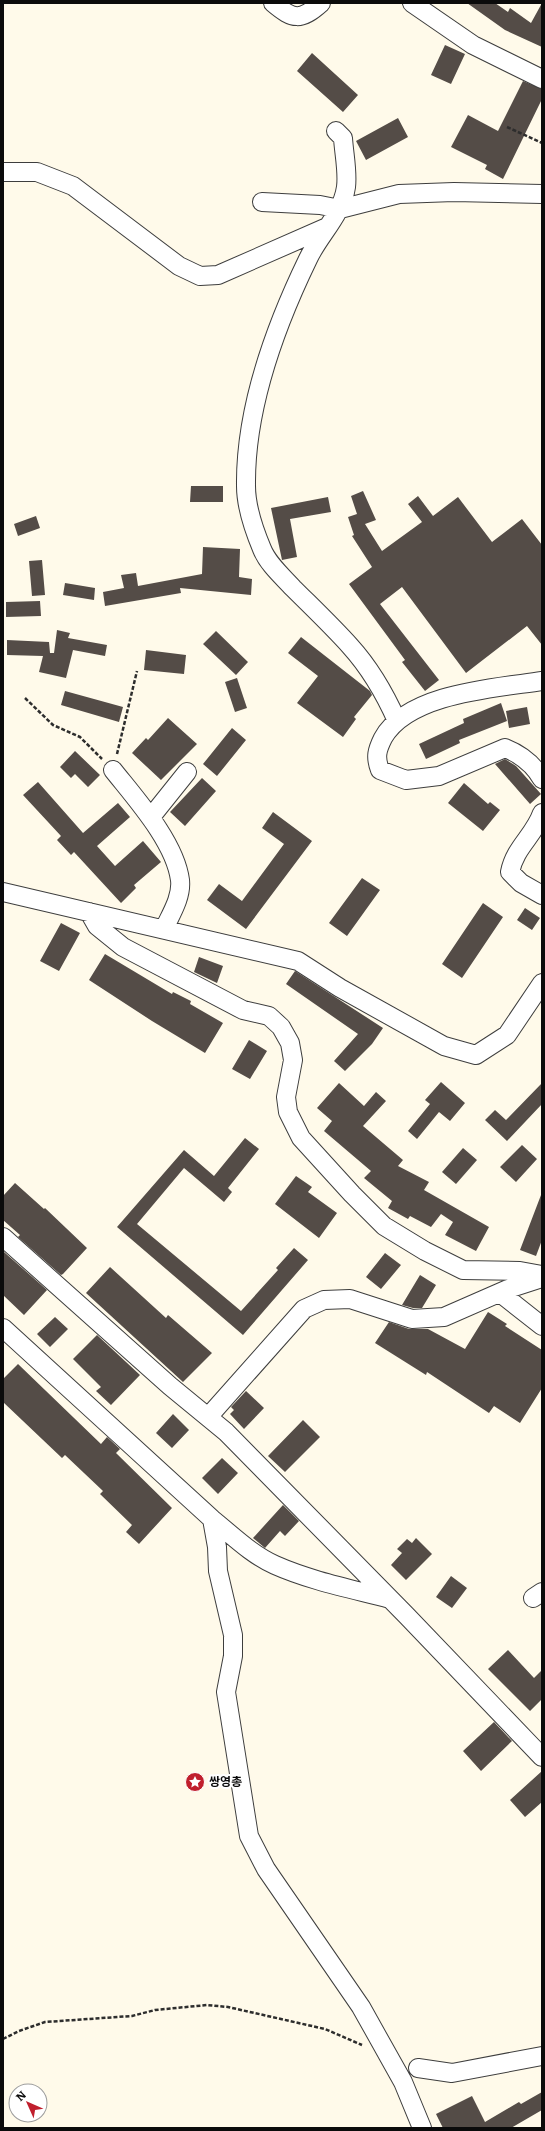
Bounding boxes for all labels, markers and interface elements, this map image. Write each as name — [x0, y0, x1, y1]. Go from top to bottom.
place icon: 쌍영총 — [184, 1771, 206, 1793]
place label: 쌍영총 — [209, 1772, 242, 1790]
north arrow — [8, 2083, 48, 2123]
text: N — [11, 2086, 29, 2104]

